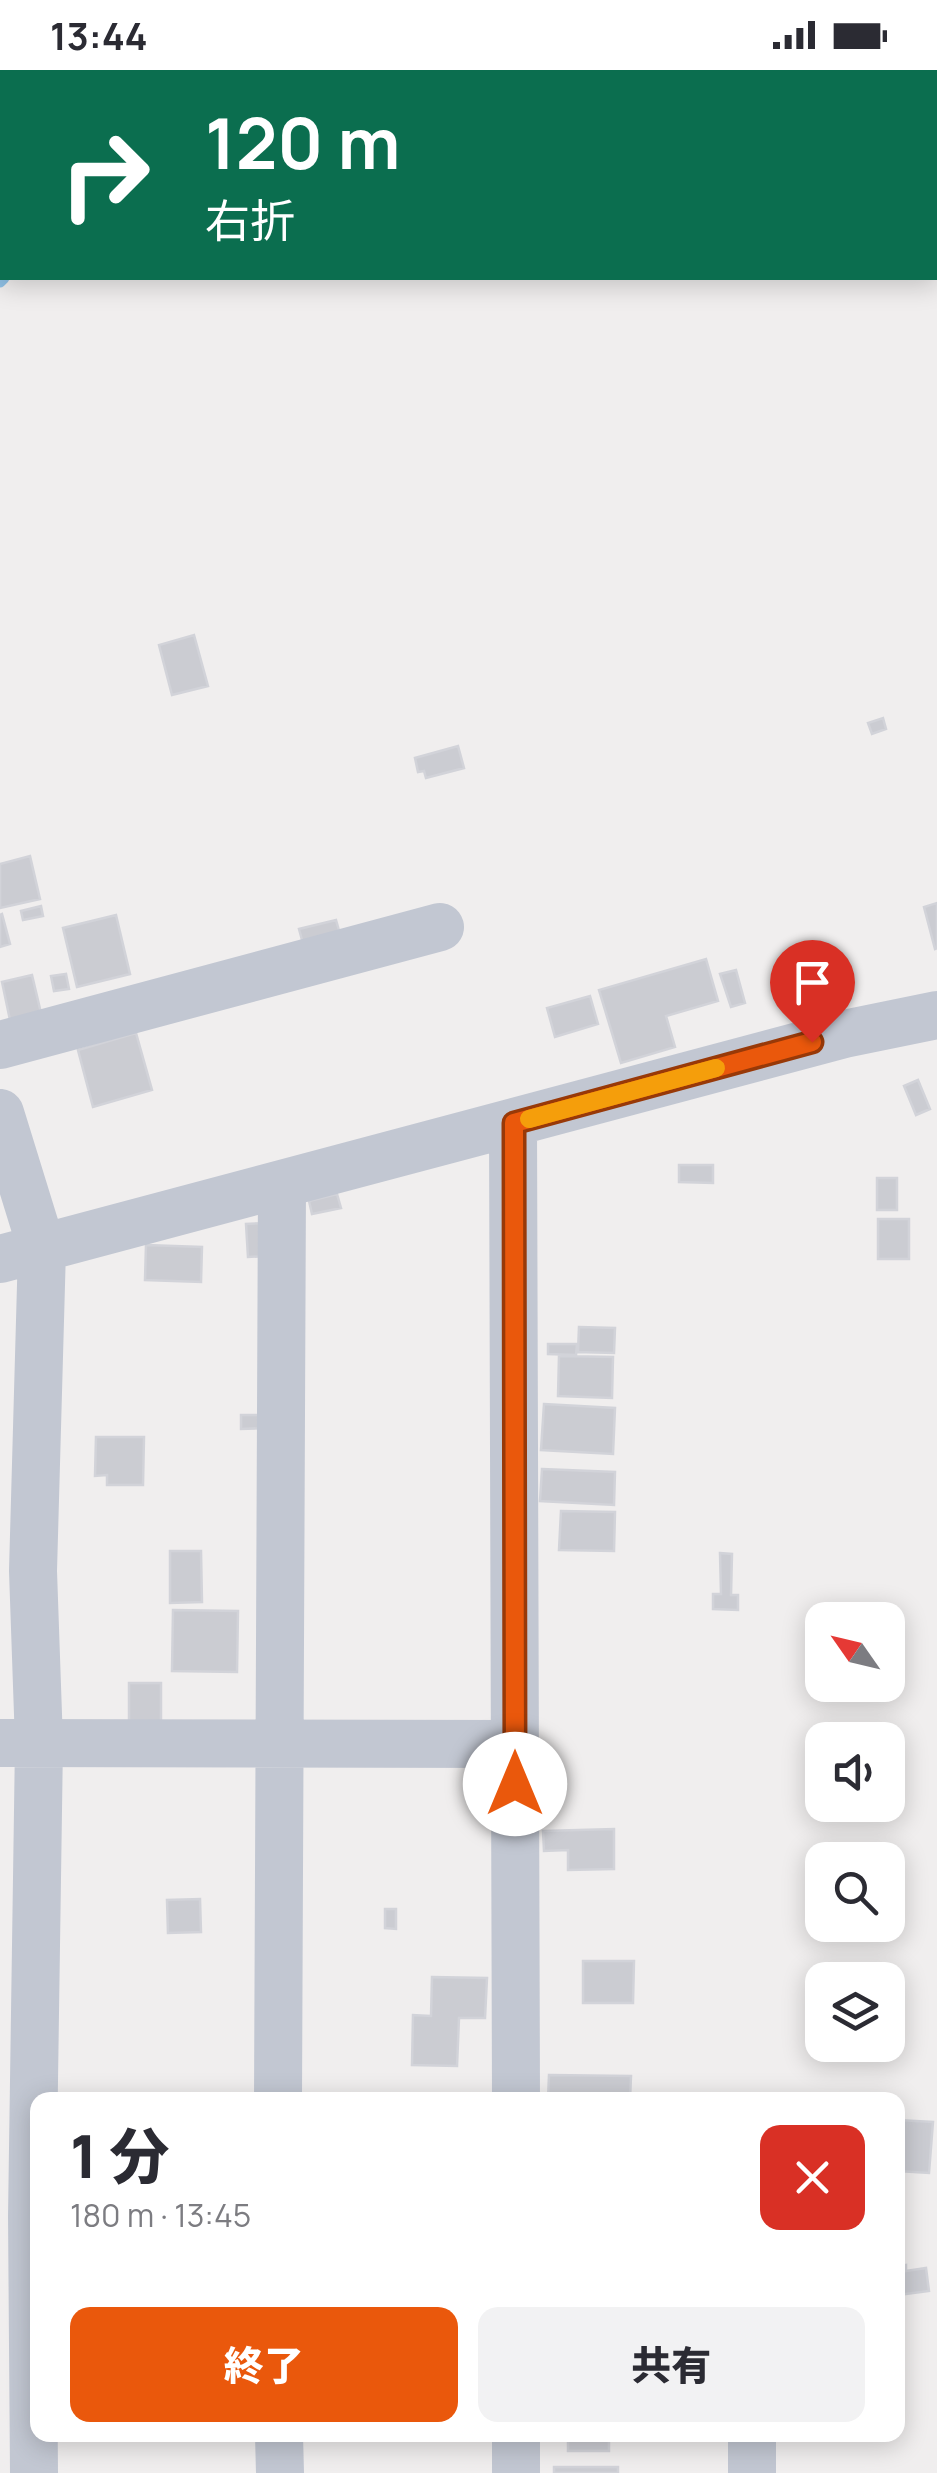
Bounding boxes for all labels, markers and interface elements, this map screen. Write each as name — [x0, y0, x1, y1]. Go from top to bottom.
text: 13:44 — [50, 9, 148, 61]
text: 120 m — [205, 94, 400, 190]
icon: right — [40, 110, 170, 240]
text: 右折 — [205, 189, 295, 251]
pin — [770, 940, 855, 1043]
icon: arrive — [785, 955, 840, 1010]
north arrow — [805, 1602, 905, 1702]
map controls — [805, 1602, 905, 2062]
button: sound — [805, 1722, 905, 1822]
position arrow — [463, 1732, 567, 1836]
button: search — [805, 1842, 905, 1942]
button: layers — [805, 1962, 905, 2062]
text: 1 分 — [70, 2114, 169, 2196]
button: close — [760, 2125, 865, 2230]
text: 180 m · 13:45 — [70, 2193, 251, 2237]
button: 終了 — [70, 2307, 458, 2422]
button: 共有 — [478, 2307, 865, 2422]

